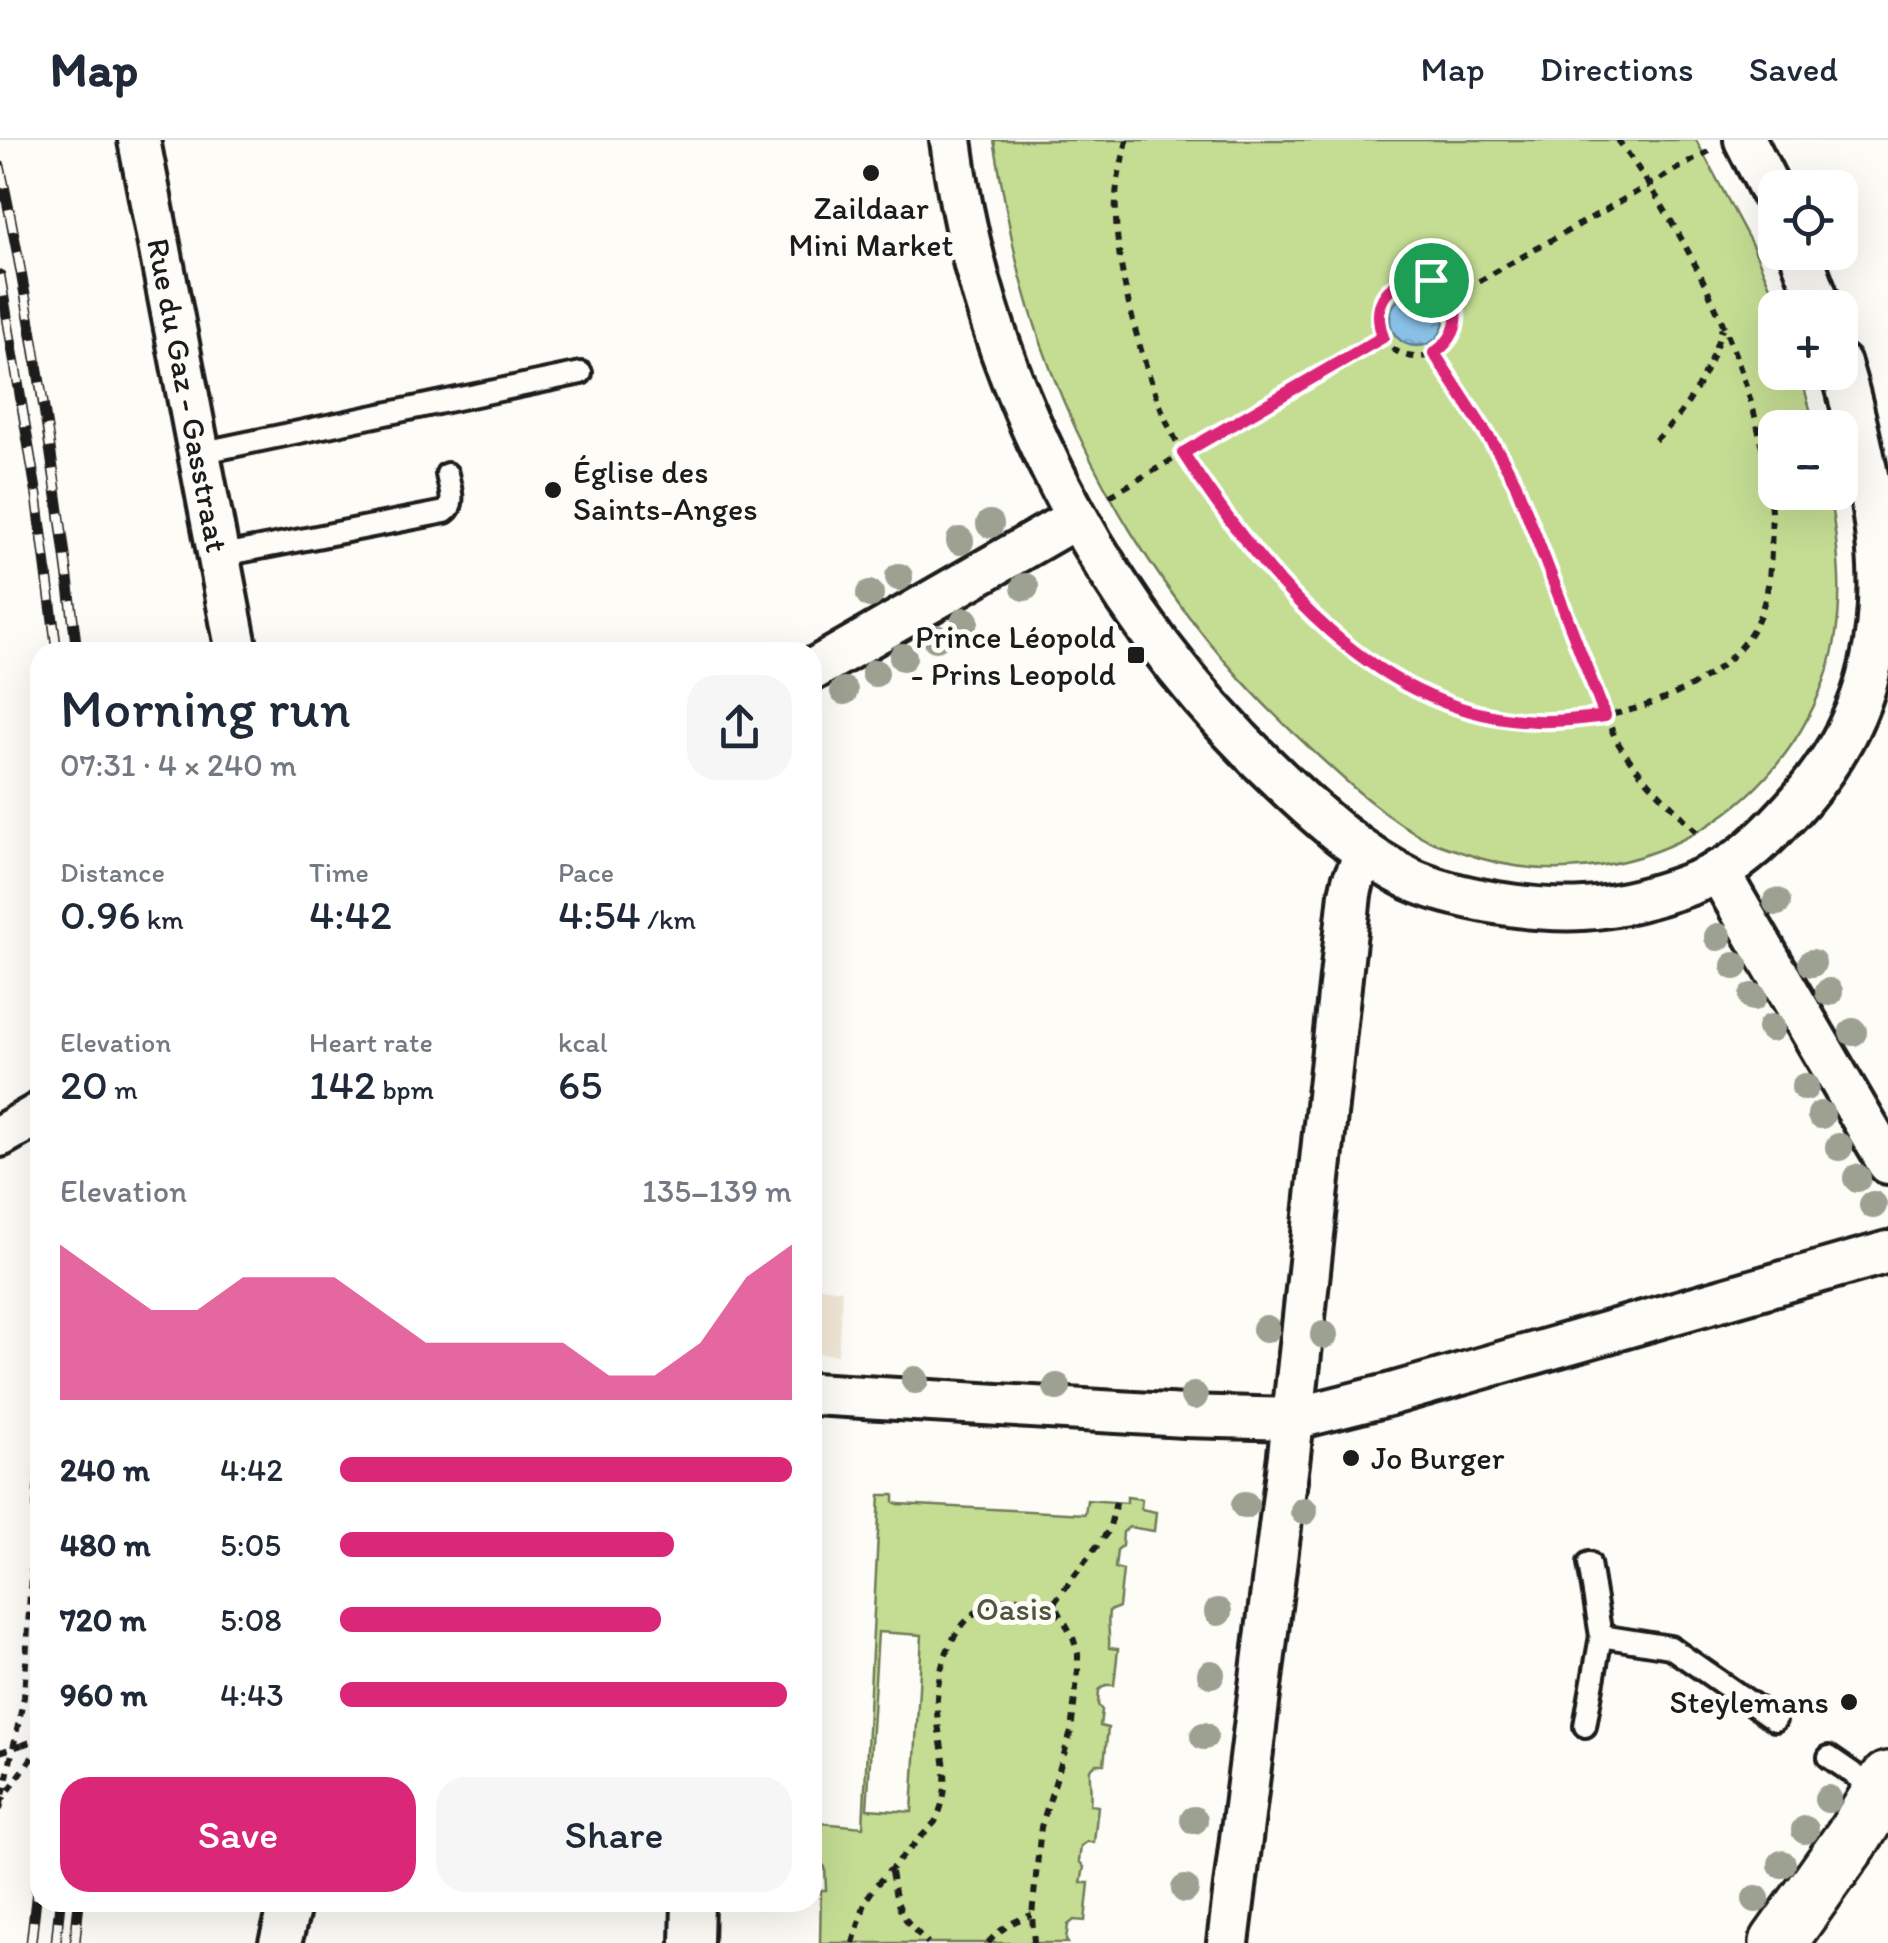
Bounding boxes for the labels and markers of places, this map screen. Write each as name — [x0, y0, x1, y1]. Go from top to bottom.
marker: Zaildaar Mini Market — [860, 162, 882, 184]
place label: Zaildaar Mini Market — [788, 189, 954, 264]
pin — [1389, 238, 1474, 323]
place label: Église des Saints-Anges — [573, 453, 758, 528]
marker: Église des Saints-Anges — [542, 479, 564, 501]
place label: Prince Léopold - Prins Leopold — [911, 618, 1116, 693]
marker: Prince Léopold - Prins Leopold — [1125, 644, 1147, 666]
place label: Jo Burger — [1371, 1439, 1505, 1477]
marker: Jo Burger — [1340, 1447, 1362, 1469]
place label: Steylemans — [1669, 1683, 1829, 1721]
marker: Steylemans — [1838, 1691, 1860, 1713]

